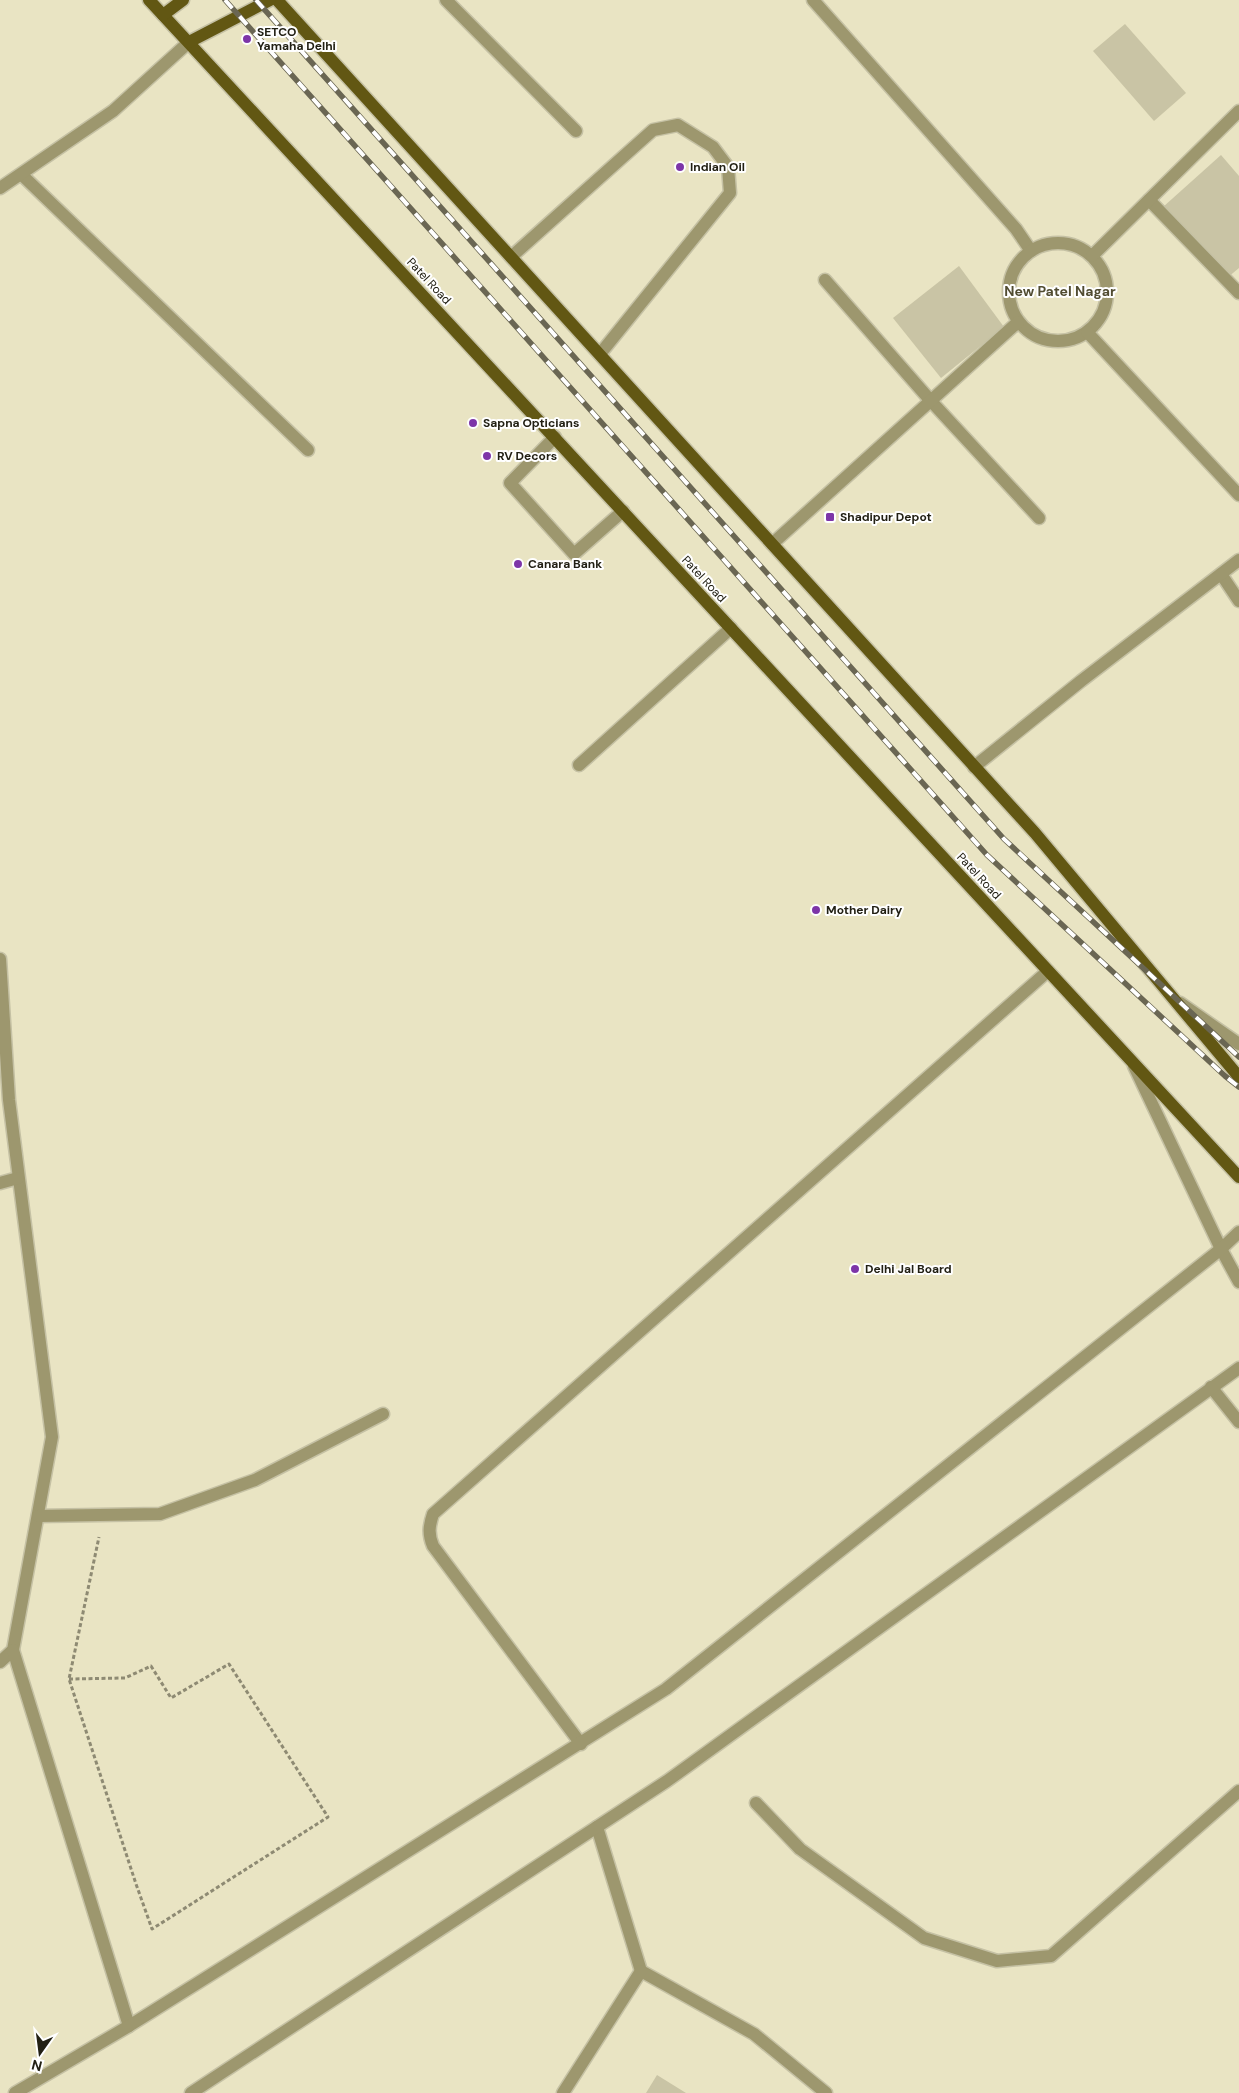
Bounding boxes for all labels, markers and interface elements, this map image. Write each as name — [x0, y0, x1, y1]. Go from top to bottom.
place label: SETCO Yamaha Delhi — [257, 24, 336, 54]
marker: SETCO Yamaha Delhi — [241, 33, 253, 45]
place label: Indian Oil — [690, 159, 745, 175]
marker: Indian Oil — [674, 161, 686, 173]
street label: Patel Road — [403, 254, 455, 308]
district label: New Patel Nagar — [1004, 282, 1116, 300]
place label: Sapna Opticians — [483, 415, 579, 431]
marker: Sapna Opticians — [467, 417, 479, 429]
place label: RV Decors — [497, 448, 557, 464]
marker: RV Decors — [481, 450, 493, 462]
place label: Shadipur Depot — [840, 509, 932, 525]
marker: Shadipur Depot — [824, 511, 836, 523]
street label: Patel Road — [678, 552, 730, 606]
place label: Canara Bank — [528, 556, 602, 572]
marker: Canara Bank — [512, 558, 524, 570]
street label: Patel Road — [953, 849, 1005, 903]
place label: Mother Dairy — [826, 902, 903, 918]
marker: Mother Dairy — [810, 904, 822, 916]
place label: Delhi Jal Board — [865, 1261, 952, 1277]
marker: Delhi Jal Board — [849, 1263, 861, 1275]
north arrow — [15, 2028, 65, 2078]
text: N — [30, 2056, 44, 2076]

